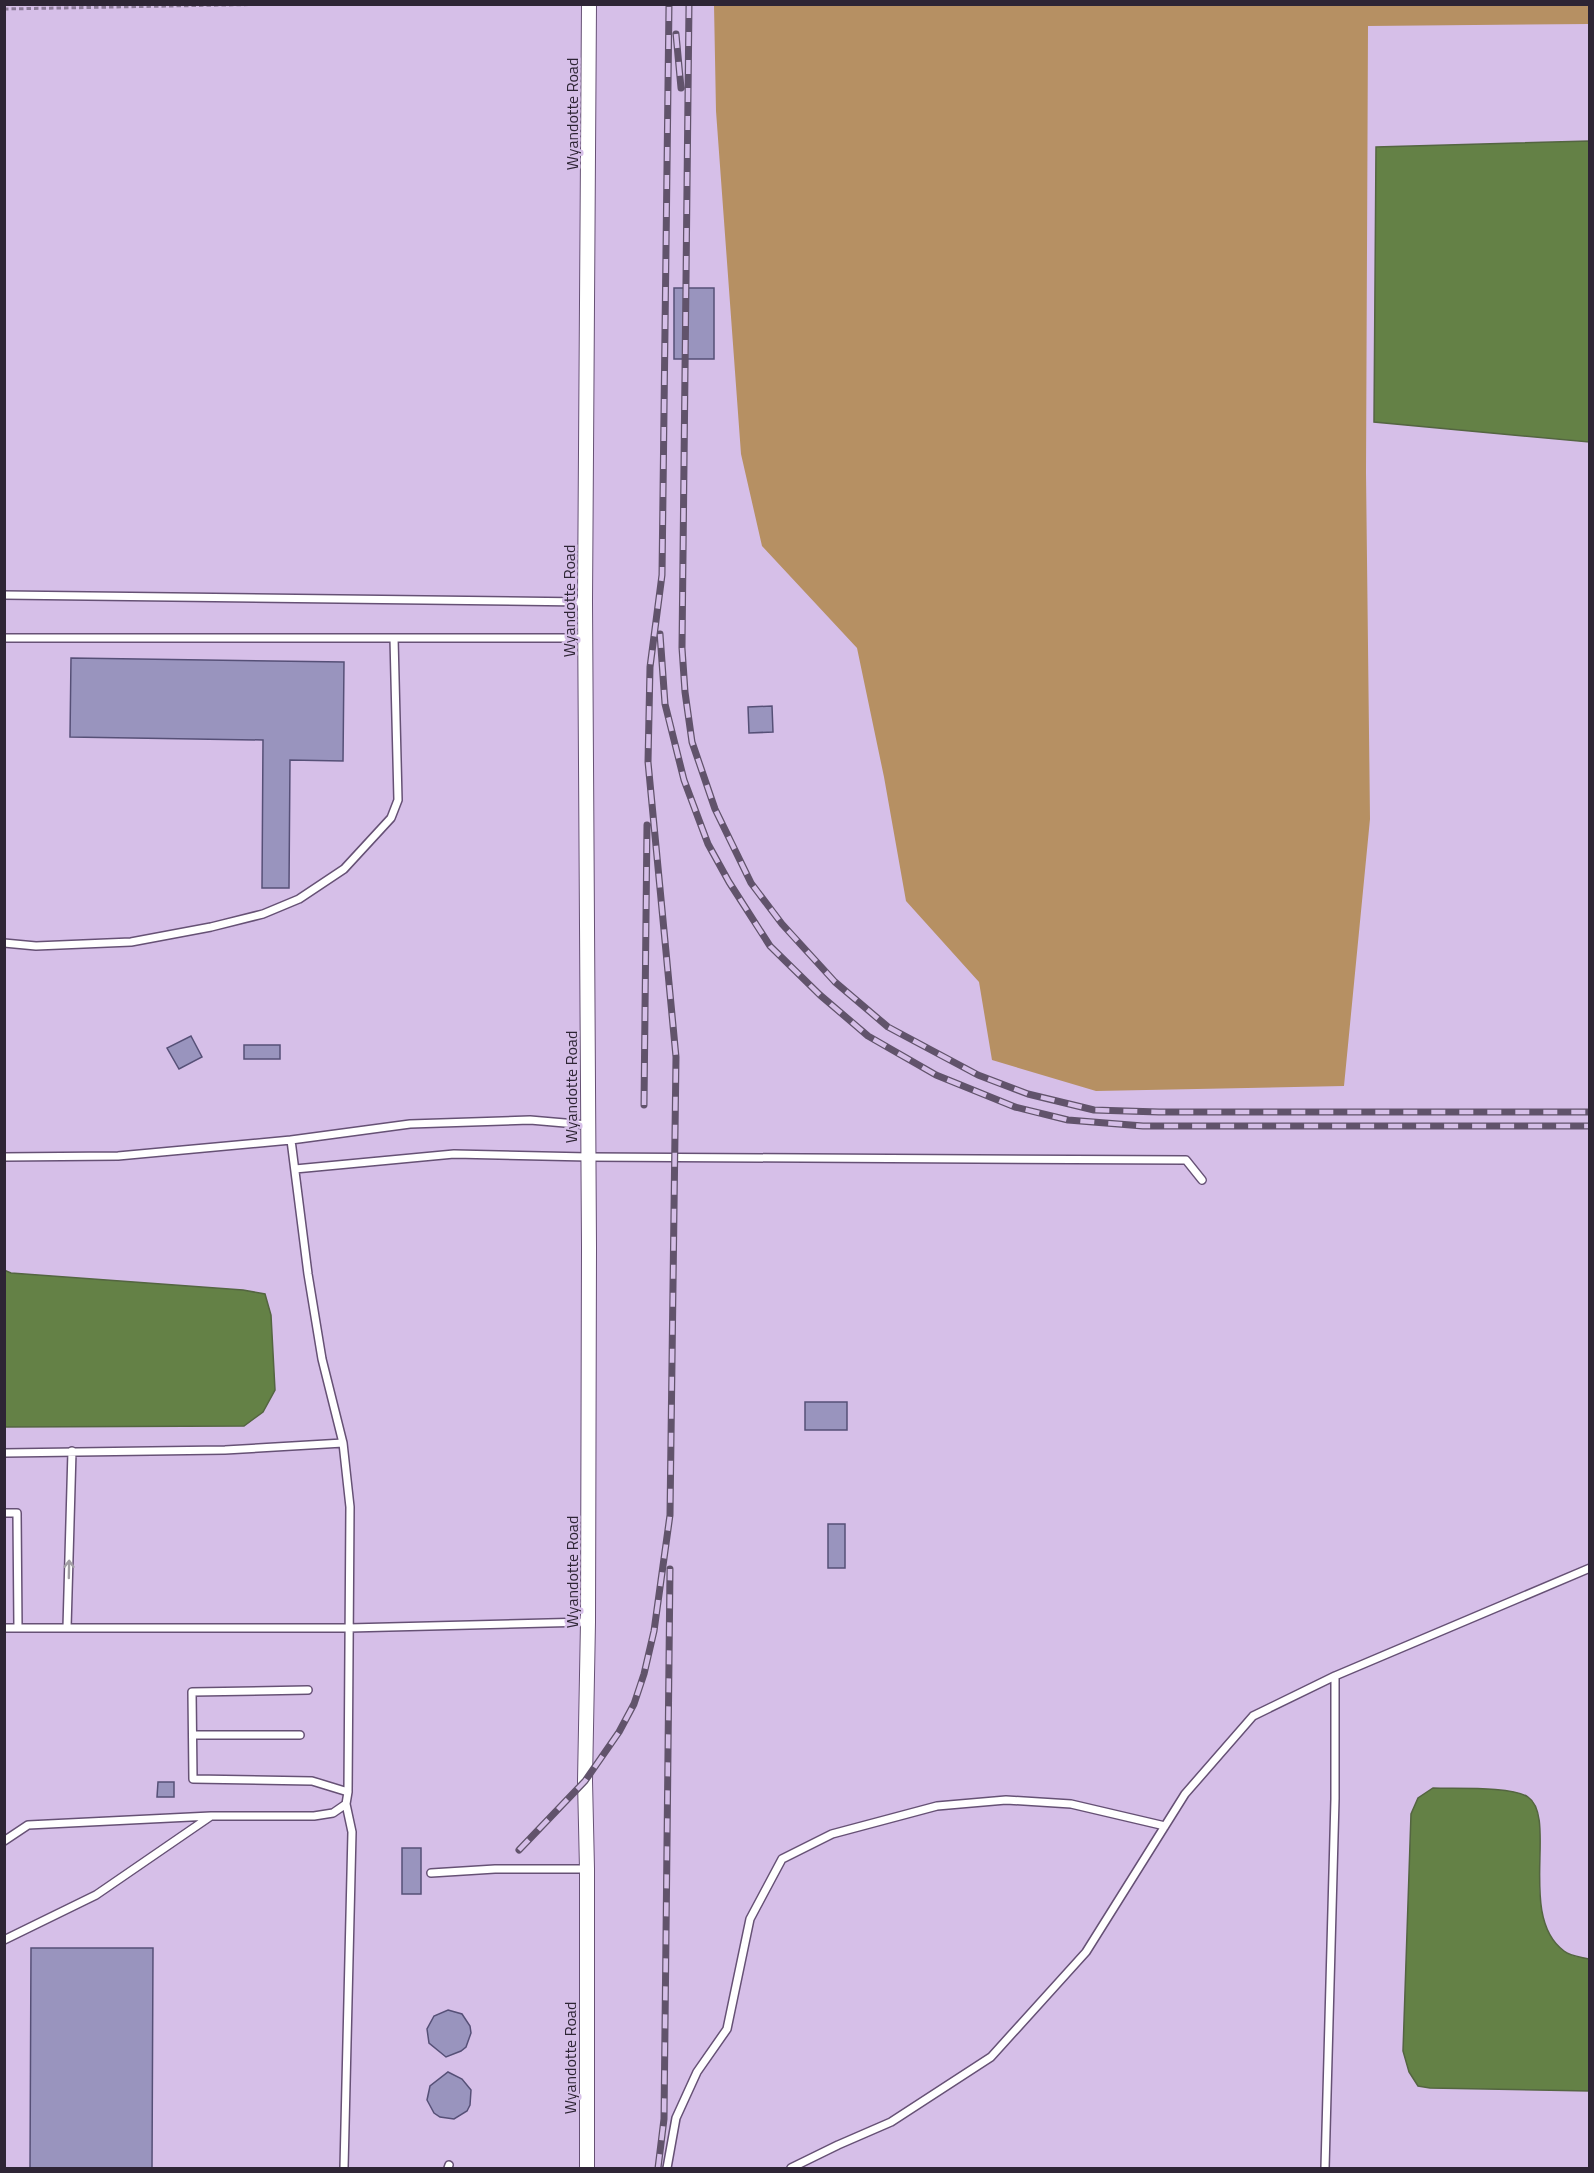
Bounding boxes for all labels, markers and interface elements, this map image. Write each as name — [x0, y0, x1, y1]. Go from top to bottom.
street label: Wyandotte Road — [560, 58, 584, 170]
street label: Wyandotte Road — [557, 545, 581, 657]
street label: Wyandotte Road — [559, 1031, 583, 1143]
street label: Wyandotte Road — [560, 1516, 584, 1628]
one-way arrow — [63, 1560, 75, 1580]
street label: Wyandotte Road — [558, 2002, 582, 2114]

